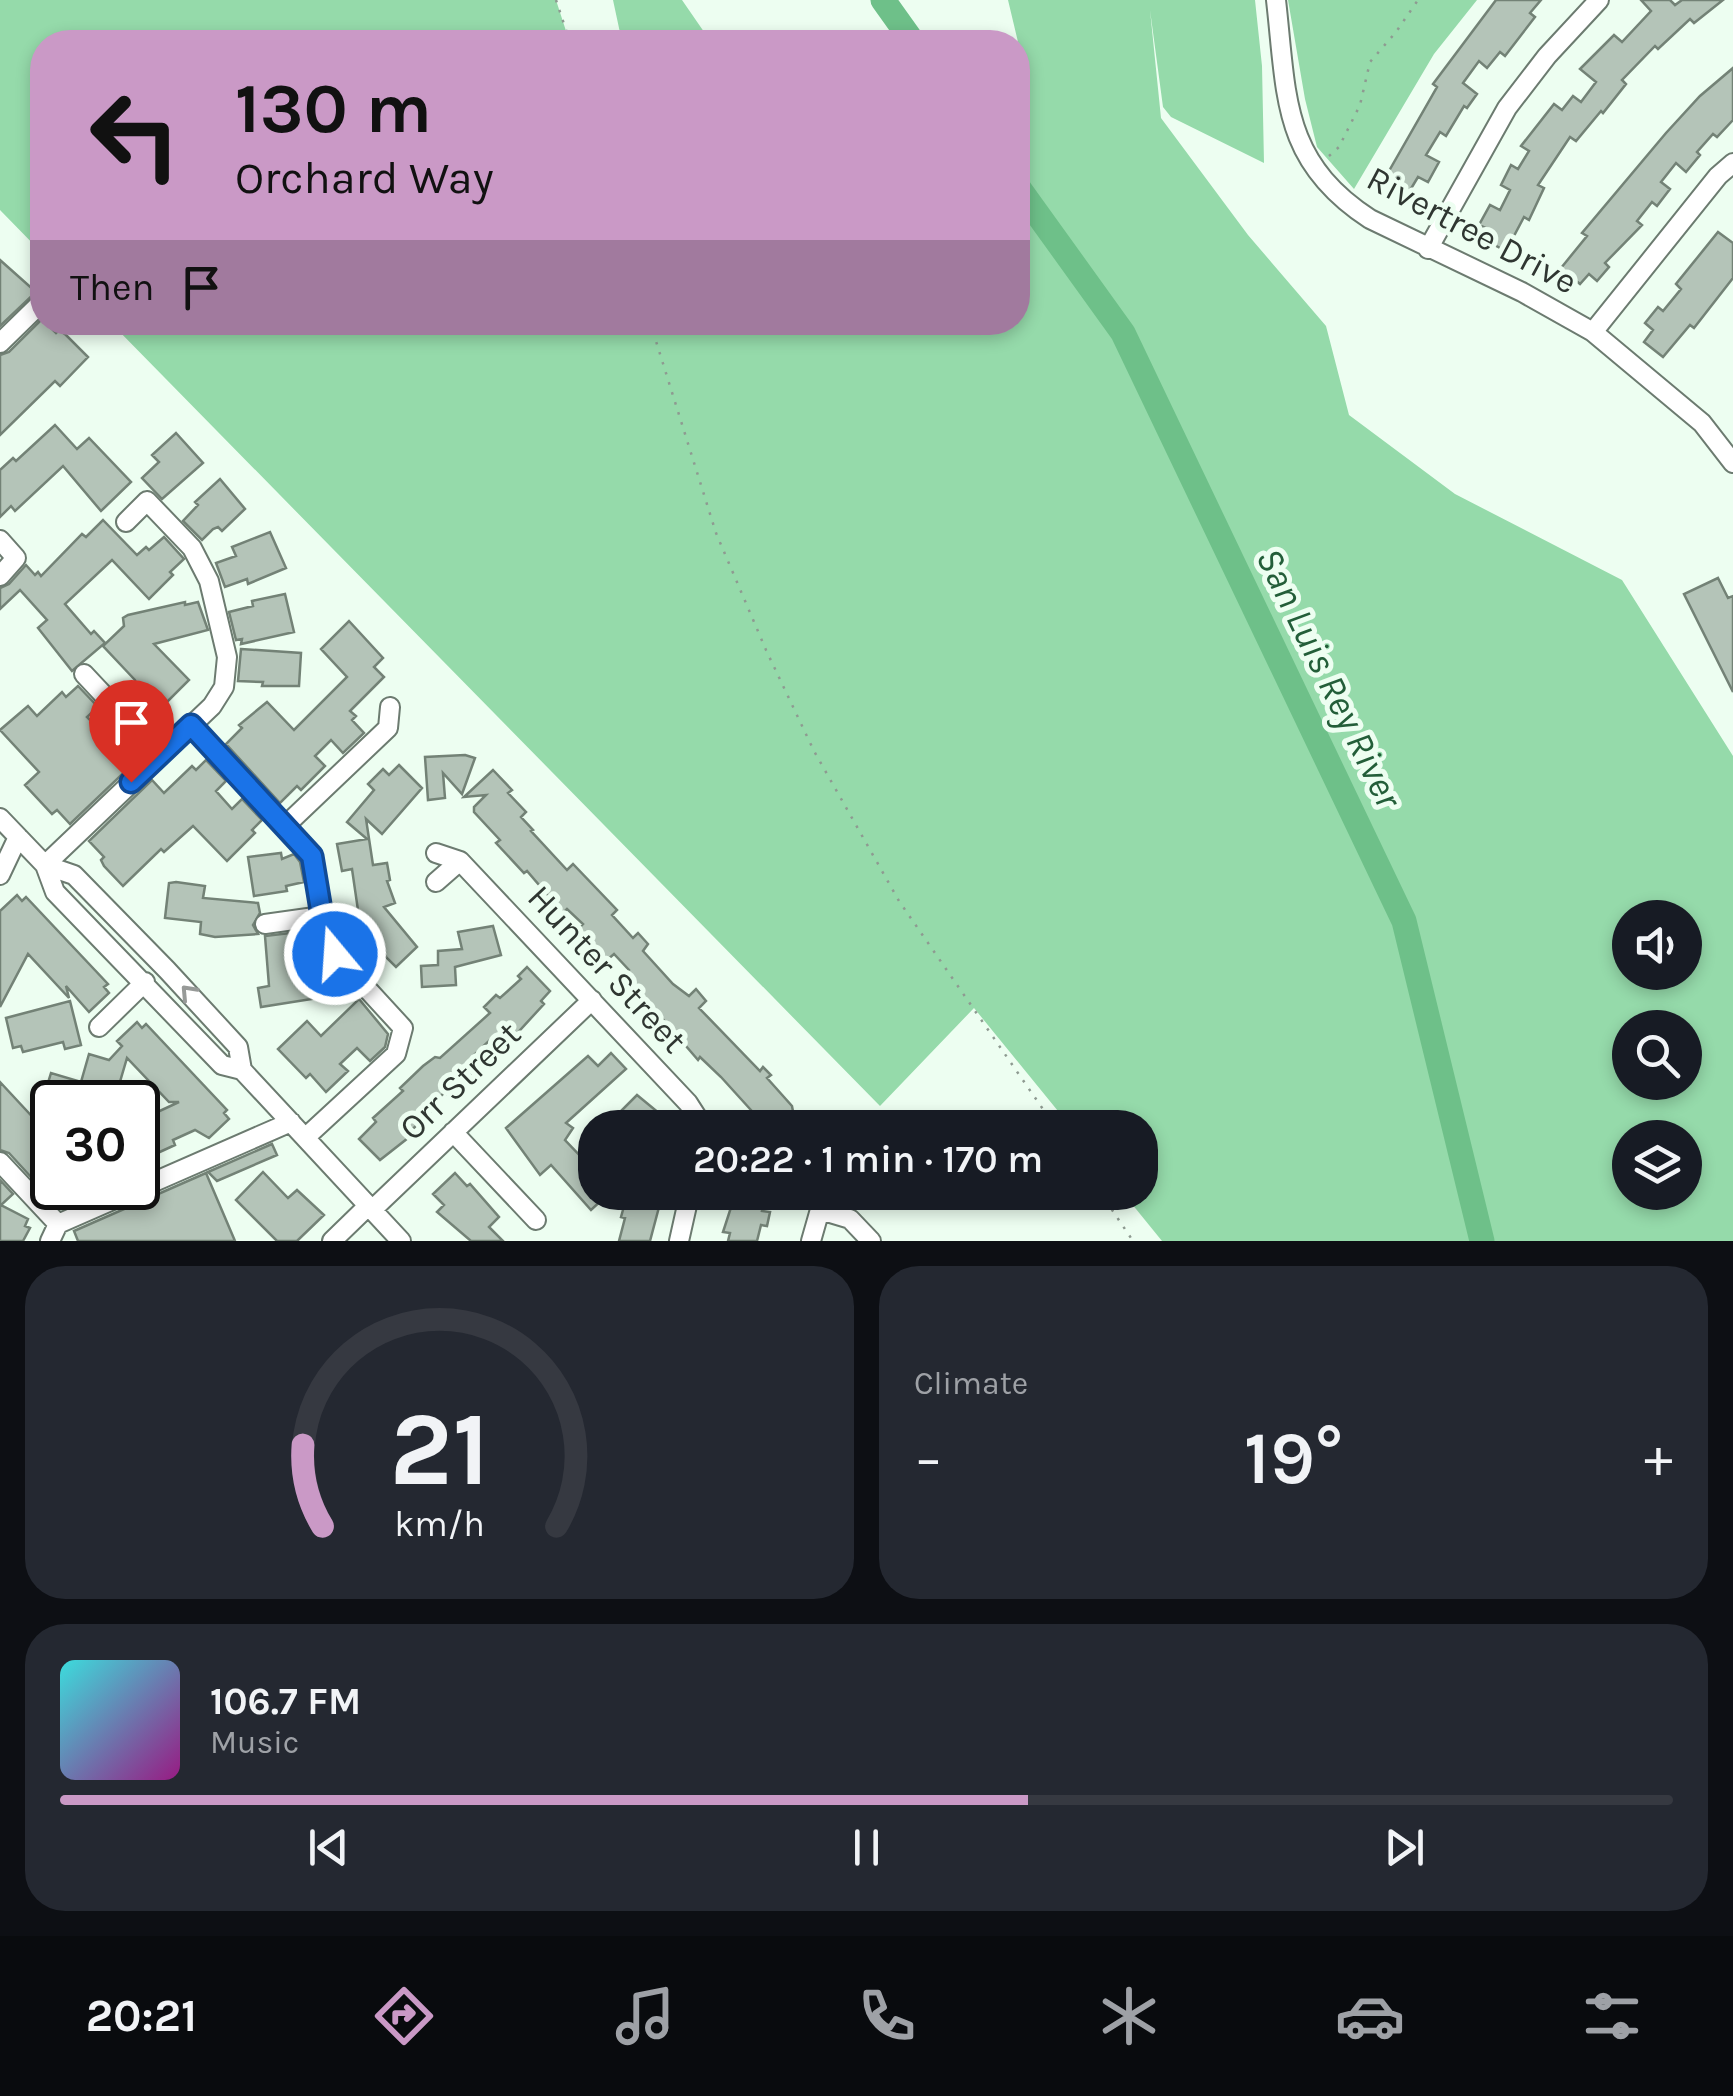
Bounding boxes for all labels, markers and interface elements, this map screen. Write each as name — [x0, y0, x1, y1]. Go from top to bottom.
text: 130 m — [235, 68, 432, 150]
icon: left — [70, 70, 200, 200]
text: Orchard Way — [235, 152, 494, 204]
street label: Rivertree Drive — [1360, 157, 1584, 303]
icon: arrive — [174, 260, 229, 315]
text: Then — [70, 265, 154, 310]
water label: San Luis Rey River — [1247, 541, 1412, 817]
pin — [89, 680, 174, 783]
icon: arrive — [104, 695, 159, 750]
street label: Hunter Street — [519, 877, 695, 1061]
map controls — [1612, 900, 1702, 1210]
button: sound — [1612, 900, 1702, 990]
position arrow — [283, 902, 387, 1006]
one-way arrow — [182, 986, 200, 1004]
button: search — [1612, 1010, 1702, 1100]
street label: Orr Street — [391, 1013, 529, 1149]
speed limit sign: 30 — [30, 1080, 160, 1210]
button: layers — [1612, 1120, 1702, 1210]
text: 20:22 · 1 min · 170 m — [693, 1137, 1043, 1182]
text: Climate — [914, 1365, 1028, 1402]
text: 21 — [390, 1389, 490, 1510]
text: 19° — [1244, 1414, 1343, 1502]
text: − — [914, 1426, 943, 1490]
text: + — [1644, 1426, 1673, 1490]
text: km/h — [394, 1503, 485, 1545]
text: 106.7 FM — [210, 1679, 361, 1724]
text: Music — [210, 1724, 299, 1761]
icon: previous — [301, 1820, 356, 1875]
icon: pause — [839, 1820, 894, 1875]
icon: next — [1377, 1820, 1432, 1875]
icon: directions — [369, 1981, 439, 2051]
icon: music — [610, 1981, 680, 2051]
icon: phone — [852, 1981, 922, 2051]
icon: climate — [1094, 1981, 1164, 2051]
icon: car — [1335, 1981, 1405, 2051]
icon: filters — [1577, 1981, 1647, 2051]
text: 20:21 — [86, 1990, 197, 2042]

